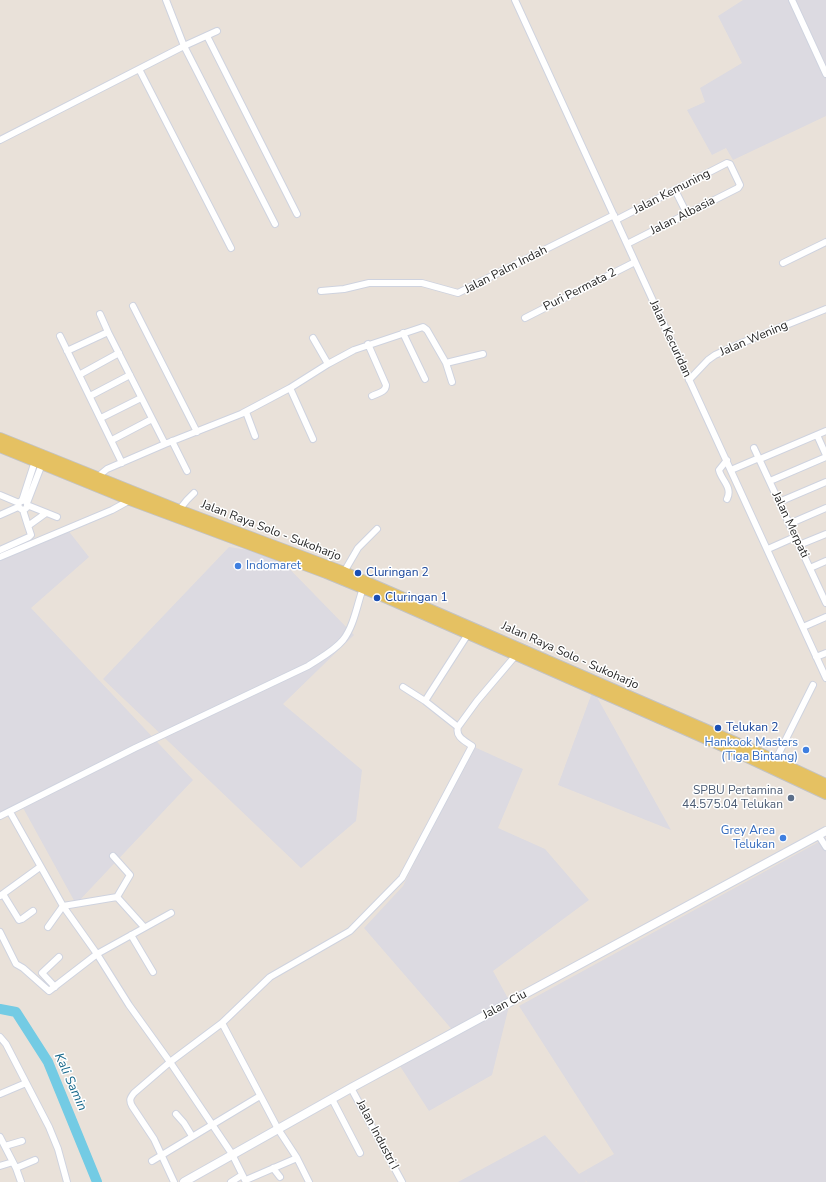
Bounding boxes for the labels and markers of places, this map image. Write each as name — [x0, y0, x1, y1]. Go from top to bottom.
place label: Indomaret — [246, 559, 301, 573]
marker: Indomaret — [233, 561, 243, 571]
place label: Cluringan 2 — [366, 566, 429, 580]
marker: Cluringan 2 — [353, 568, 363, 578]
place label: Cluringan 1 — [385, 591, 448, 605]
marker: Cluringan 1 — [372, 593, 382, 603]
place label: Telukan 2 — [726, 721, 778, 735]
marker: Telukan 2 — [713, 723, 723, 733]
place label: Hankook Masters (Tiga Bintang) — [705, 736, 798, 764]
marker: Hankook Masters (Tiga Bintang) — [801, 745, 811, 755]
place label: SPBU Pertamina 44.575.04 Telukan — [682, 784, 783, 812]
marker: SPBU Pertamina 44.575.04 Telukan — [786, 793, 796, 803]
place label: Grey Area Telukan — [721, 824, 775, 852]
marker: Grey Area Telukan — [778, 833, 788, 843]

